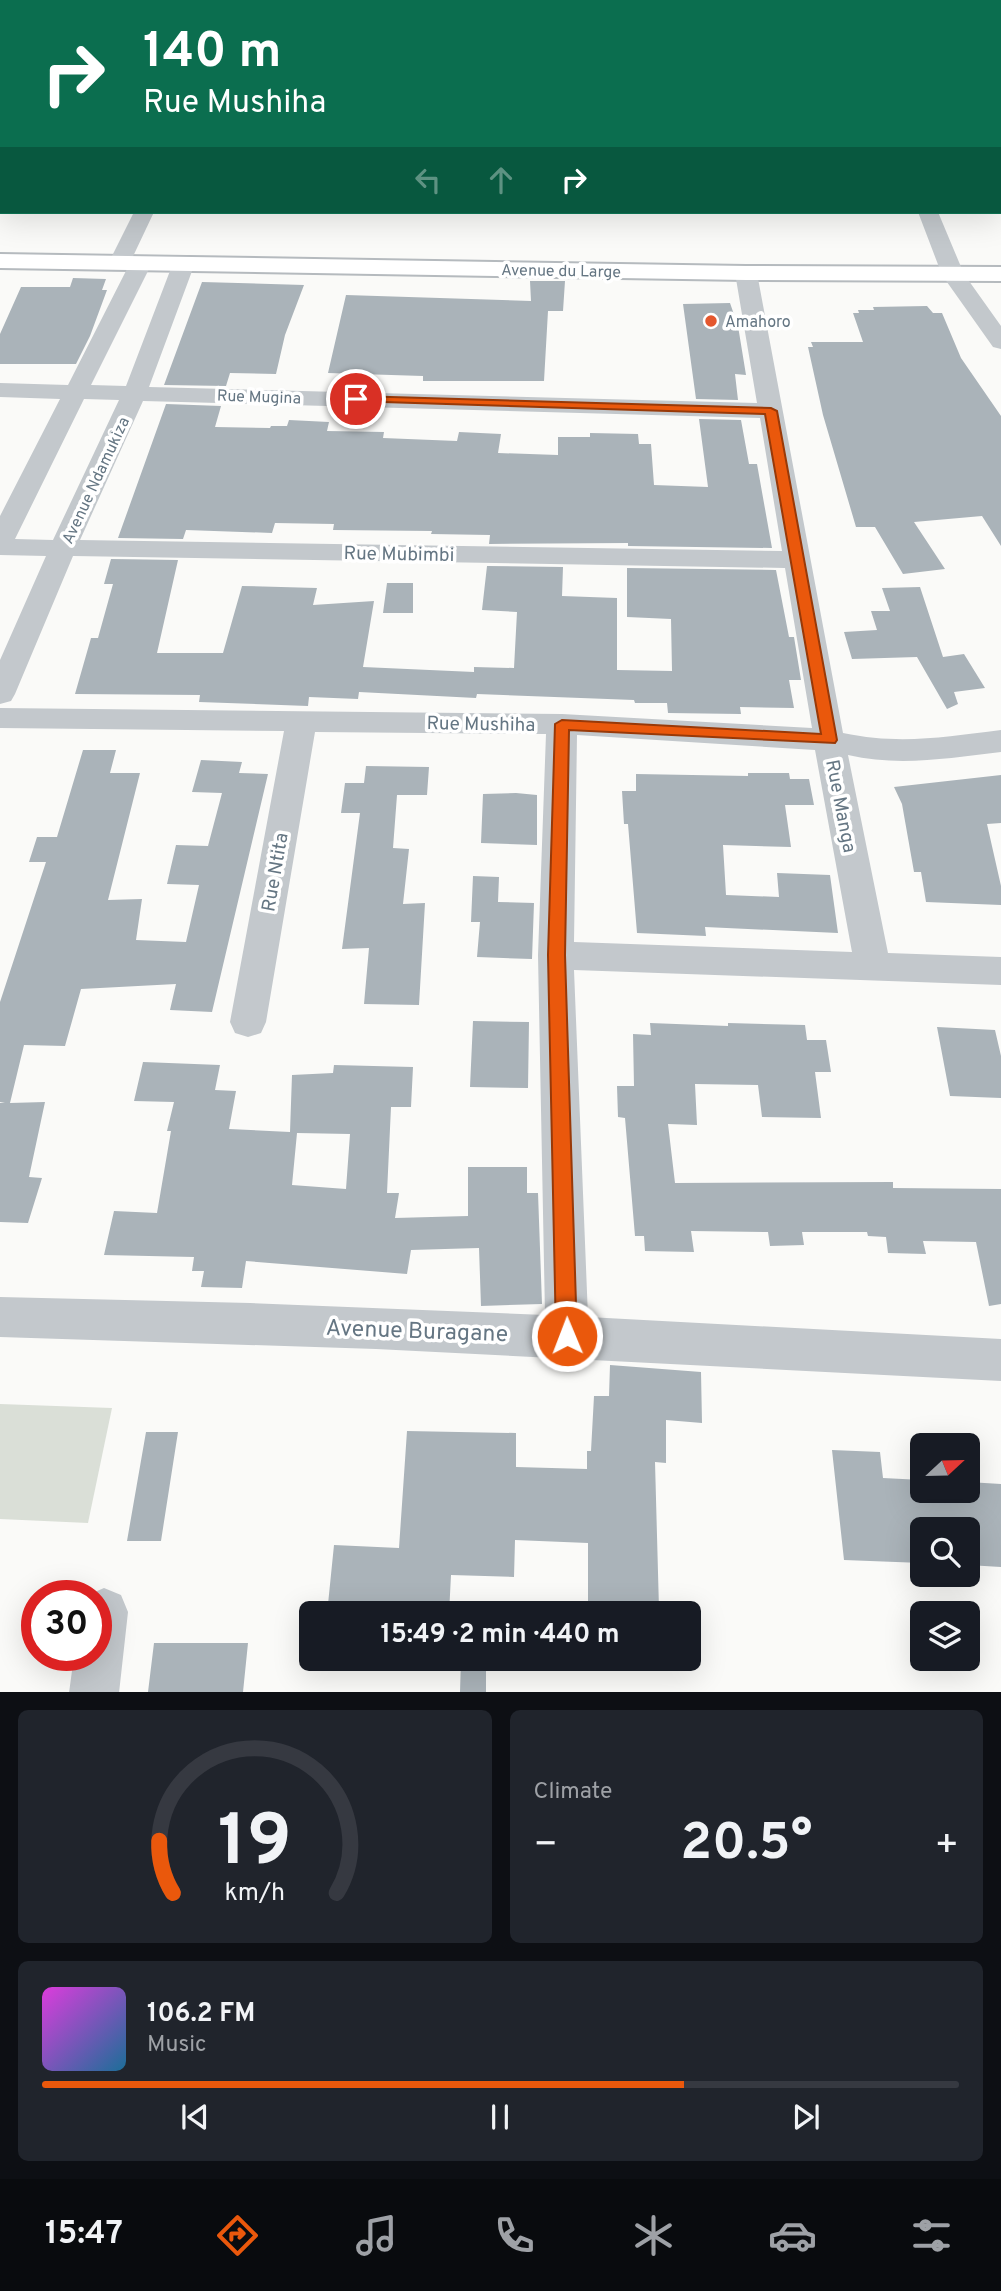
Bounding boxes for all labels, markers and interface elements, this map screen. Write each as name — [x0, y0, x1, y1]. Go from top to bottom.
text: 140 m — [143, 23, 282, 85]
icon: right — [28, 28, 119, 119]
text: Rue Mushiha — [143, 84, 326, 124]
icon: left — [409, 161, 447, 199]
icon: ahead — [482, 161, 520, 199]
icon: right — [555, 161, 593, 199]
street label: Avenue du Large — [501, 261, 621, 283]
marker: Amahoro — [703, 313, 719, 329]
place label: Amahoro — [725, 313, 791, 333]
pin — [326, 369, 386, 429]
icon: arrive — [337, 380, 375, 418]
street label: Rue Mugina — [217, 387, 301, 409]
street label: Avenue Ndamukiza — [59, 414, 135, 548]
street label: Rue Mubimbi — [343, 542, 455, 568]
street label: Rue Mushiha — [426, 712, 536, 738]
street label: Rue Manga — [819, 758, 861, 855]
street label: Rue Ntita — [257, 831, 295, 914]
position arrow — [530, 1299, 604, 1373]
street label: Avenue Buragane — [325, 1315, 509, 1350]
north arrow — [910, 1433, 980, 1503]
map controls — [910, 1433, 980, 1671]
button: search — [910, 1517, 980, 1587]
speed limit sign: 30 — [21, 1580, 112, 1671]
button: layers — [910, 1601, 980, 1671]
text: 15:49 · 2 min · 440 m — [380, 1619, 620, 1652]
text: Climate — [534, 1778, 612, 1807]
text: 19 — [218, 1799, 292, 1891]
text: 20.5° — [680, 1812, 812, 1878]
text: − — [534, 1822, 558, 1871]
text: + — [934, 1822, 959, 1871]
text: km/h — [224, 1877, 285, 1909]
text: 106.2 FM — [147, 1998, 255, 2031]
text: Music — [147, 2031, 207, 2060]
icon: previous — [176, 2098, 214, 2136]
icon: pause — [481, 2098, 519, 2136]
icon: next — [787, 2098, 825, 2136]
icon: directions — [213, 2211, 262, 2260]
icon: music — [352, 2211, 401, 2260]
icon: phone — [490, 2211, 539, 2260]
icon: climate — [629, 2211, 678, 2260]
icon: car — [768, 2211, 817, 2260]
icon: filters — [907, 2211, 956, 2260]
text: 15:47 — [45, 2215, 123, 2255]

